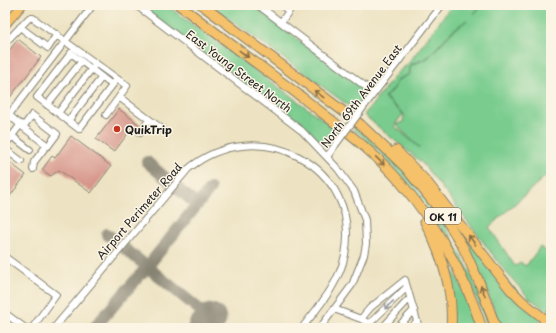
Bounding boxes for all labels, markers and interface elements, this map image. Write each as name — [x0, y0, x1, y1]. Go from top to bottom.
street label: East Young Street North — [183, 26, 295, 116]
street label: North 69th Avenue East — [316, 40, 406, 151]
one-way arrow — [238, 50, 249, 58]
one-way arrow — [314, 89, 325, 98]
place label: QuikTrip — [125, 121, 172, 138]
marker: QuikTrip — [112, 124, 122, 134]
one-way arrow — [375, 156, 385, 166]
street label: Airport Perimeter Road — [92, 158, 186, 263]
road number: OK 11 — [425, 208, 461, 224]
one-way arrow — [468, 235, 477, 246]
one-way arrow — [478, 286, 486, 298]
one-way arrow — [384, 300, 394, 310]

